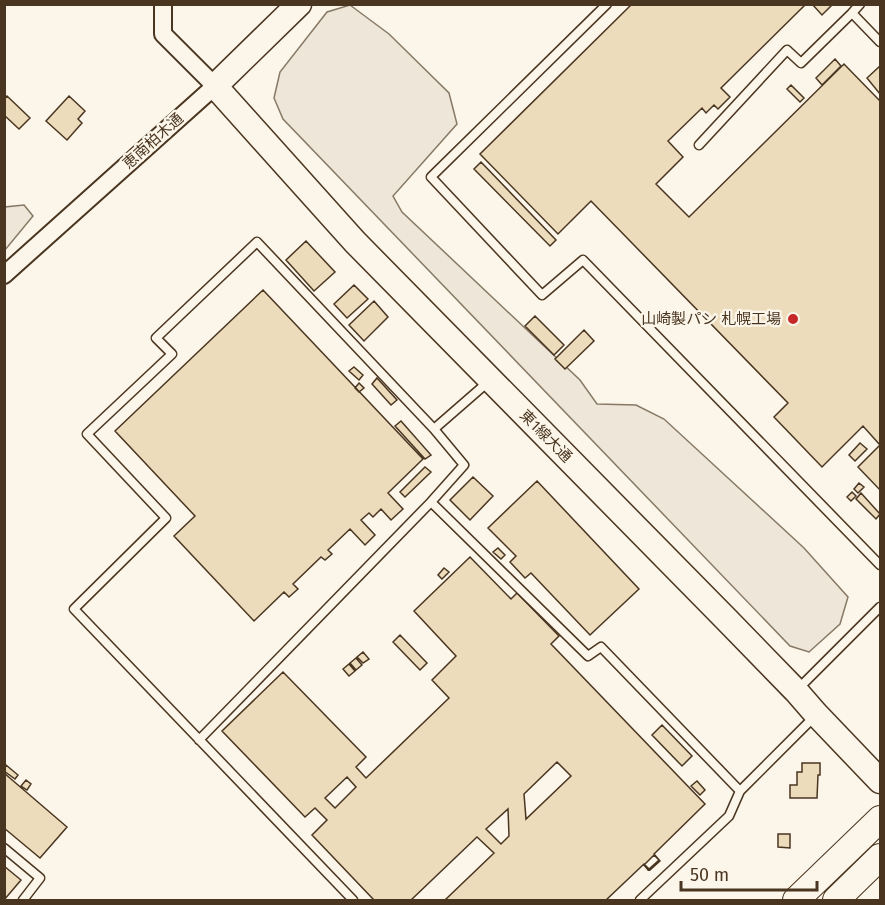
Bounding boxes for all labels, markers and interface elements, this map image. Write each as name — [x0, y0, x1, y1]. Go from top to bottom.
street label: 恵南柏木通 — [119, 109, 187, 173]
place label: 山崎製パン 札幌工場 — [641, 310, 781, 328]
marker: 山崎製パン 札幌工場 — [786, 312, 800, 326]
street label: 東1線大通 — [516, 406, 576, 466]
scale bar — [681, 854, 818, 892]
text: 50 m — [690, 864, 729, 886]

